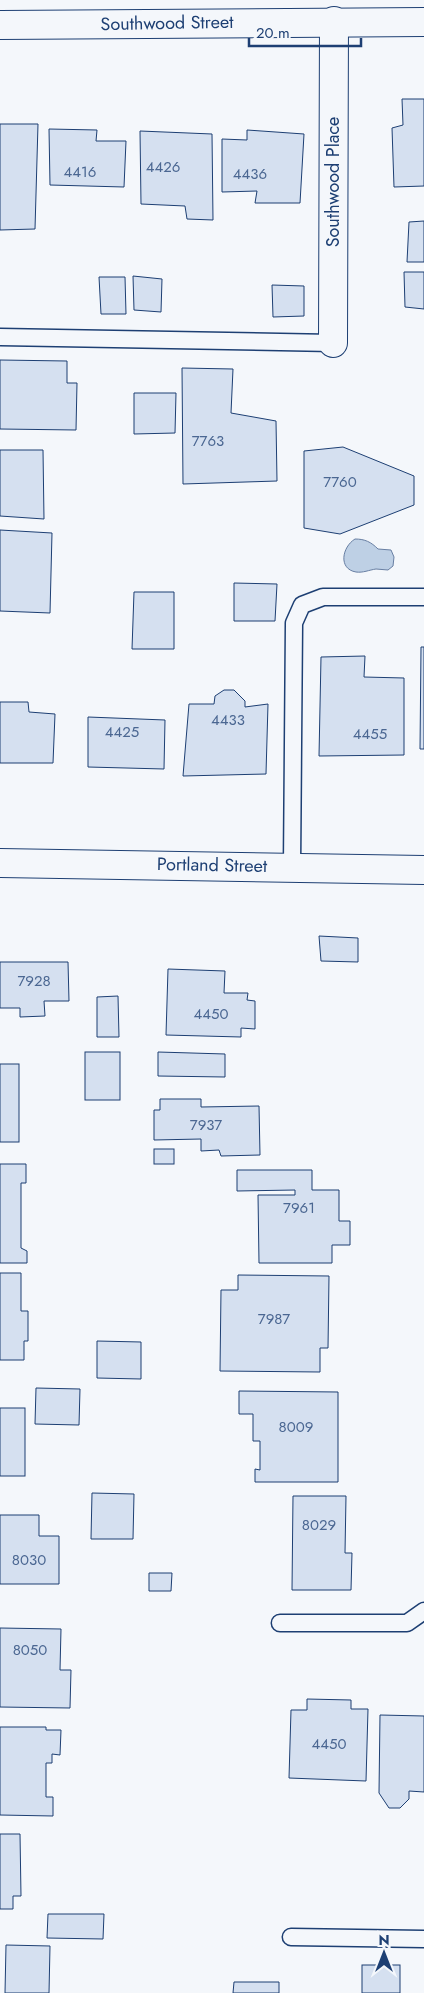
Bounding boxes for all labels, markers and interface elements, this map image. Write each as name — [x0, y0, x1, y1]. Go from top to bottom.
street label: Southwood Street — [100, 9, 234, 37]
scale bar — [249, 15, 362, 47]
text: 20 m — [256, 22, 290, 44]
street label: Southwood Place — [320, 117, 346, 247]
house number: 4426 — [146, 156, 180, 178]
house number: 4416 — [64, 161, 96, 183]
house number: 4436 — [233, 163, 267, 185]
house number: 7763 — [192, 430, 224, 452]
house number: 7760 — [323, 471, 357, 493]
house number: 4433 — [211, 709, 245, 731]
house number: 4425 — [105, 721, 139, 743]
house number: 4455 — [353, 723, 387, 745]
street label: Portland Street — [157, 851, 268, 879]
house number: 7928 — [17, 970, 51, 992]
house number: 4450 — [194, 1003, 228, 1025]
house number: 7937 — [190, 1114, 222, 1136]
house number: 7961 — [283, 1197, 315, 1219]
house number: 7987 — [258, 1308, 290, 1330]
house number: 8009 — [279, 1416, 313, 1438]
house number: 8029 — [302, 1514, 336, 1536]
house number: 8030 — [12, 1549, 46, 1571]
house number: 8050 — [13, 1639, 47, 1661]
house number: 4450 — [312, 1733, 346, 1755]
north arrow — [359, 1928, 409, 1978]
text: N — [378, 1930, 390, 1950]

